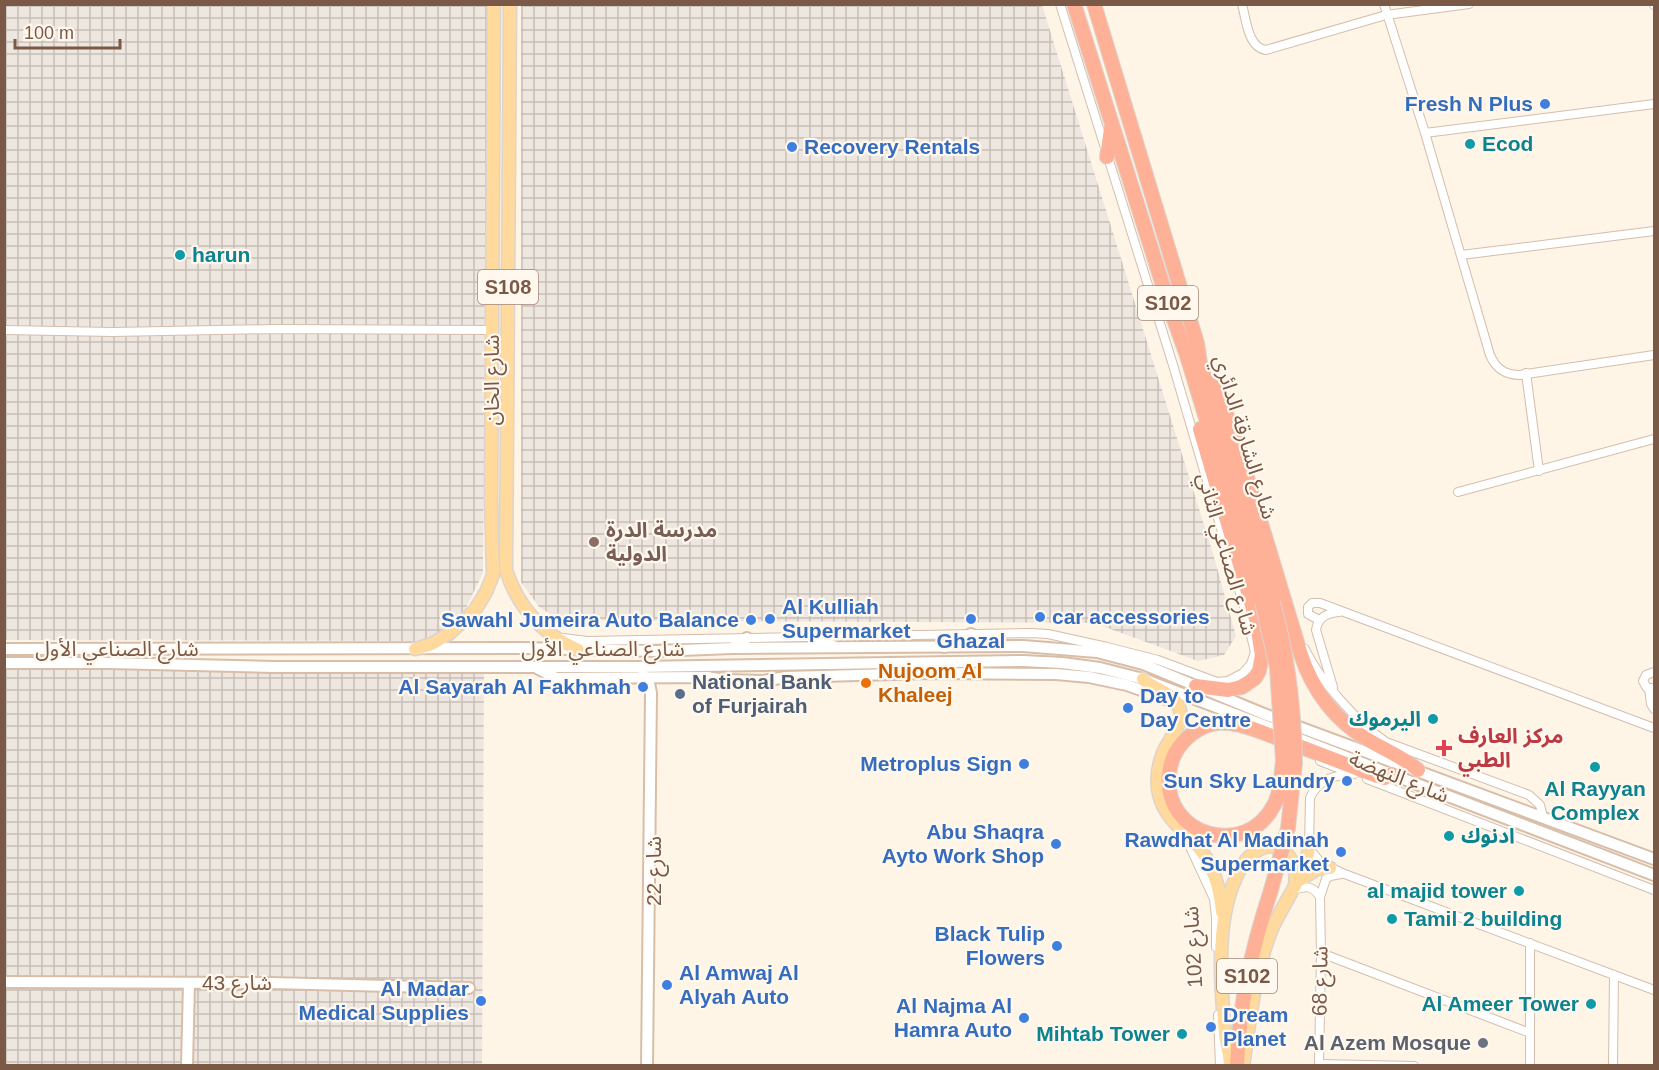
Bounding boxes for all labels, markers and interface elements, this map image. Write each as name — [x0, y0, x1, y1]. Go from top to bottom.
scale bar — [15, 12, 120, 50]
text: 100 m — [24, 23, 74, 43]
place label: Fresh N Plus — [1405, 92, 1533, 115]
marker: Fresh N Plus — [1538, 97, 1552, 111]
place label: Ecod — [1482, 132, 1533, 155]
place label: Recovery Rentals — [804, 135, 980, 158]
marker: Ecod — [1463, 137, 1477, 151]
marker: Recovery Rentals — [785, 140, 799, 154]
place label: harun — [192, 243, 250, 266]
marker: harun — [173, 248, 187, 262]
road number: S108 — [478, 270, 538, 304]
road number: S102 — [1138, 286, 1198, 320]
street label: شارع الخان — [480, 334, 507, 426]
street label: شارع الشارقة الدائري — [1205, 352, 1281, 523]
street label: شارع الصناعي الثاني — [1189, 470, 1262, 639]
place label: مدرسة الدرة الدولية — [606, 518, 717, 566]
marker: مدرسة الدرة الدولية — [587, 535, 601, 549]
place label: Al Kulliah Supermarket — [782, 595, 910, 642]
place label: car accessories — [1052, 605, 1210, 628]
place label: Sawahl Jumeira Auto Balance — [441, 608, 739, 631]
marker: car accessories — [1033, 610, 1047, 624]
marker: Al Kulliah Supermarket — [763, 612, 777, 626]
marker: Ghazal — [964, 612, 978, 626]
marker: Sawahl Jumeira Auto Balance — [744, 613, 758, 627]
place label: Ghazal — [937, 629, 1005, 652]
street label: شارع الصناعي الأول — [35, 637, 199, 665]
street label: شارع الصناعي الأول — [521, 637, 685, 665]
place label: Nujoom Al Khaleej — [878, 659, 982, 706]
place label: National Bank of Furjairah — [692, 670, 832, 717]
place label: Al Sayarah Al Fakhmah — [398, 675, 631, 698]
marker: Nujoom Al Khaleej — [859, 676, 873, 690]
marker: Al Sayarah Al Fakhmah — [636, 680, 650, 694]
place label: Day to Day Centre — [1140, 684, 1251, 731]
marker: National Bank of Furjairah — [673, 687, 687, 701]
marker: Day to Day Centre — [1121, 701, 1135, 715]
place label: اليرموك — [1349, 707, 1421, 731]
marker: اليرموك — [1426, 712, 1440, 726]
place label: مركز العارف الطبي — [1458, 724, 1563, 777]
marker: مركز العارف الطبي — [1435, 739, 1453, 757]
street label: شارع النهضة — [1345, 746, 1452, 811]
place label: Metroplus Sign — [860, 752, 1012, 775]
marker: Metroplus Sign — [1017, 757, 1031, 771]
marker: Al Rayyan Complex — [1588, 760, 1602, 774]
place label: Sun Sky Laundry — [1163, 769, 1335, 792]
marker: Sun Sky Laundry — [1340, 774, 1354, 788]
place label: Al Rayyan Complex — [1544, 777, 1646, 824]
place label: Abu Shaqra Ayto Work Shop — [882, 820, 1044, 867]
place label: ادنوك — [1461, 824, 1515, 848]
place label: Rawdhat Al Madinah Supermarket — [1124, 828, 1329, 875]
marker: ادنوك — [1442, 829, 1456, 843]
street label: شارع 22 — [642, 836, 669, 906]
marker: Abu Shaqra Ayto Work Shop — [1049, 837, 1063, 851]
marker: Rawdhat Al Madinah Supermarket — [1334, 845, 1348, 859]
place label: al majid tower — [1367, 879, 1507, 902]
marker: al majid tower — [1512, 884, 1526, 898]
street label: شارع 102 — [1179, 905, 1210, 988]
place label: Tamil 2 building — [1404, 907, 1562, 930]
marker: Tamil 2 building — [1385, 912, 1399, 926]
place label: Black Tulip Flowers — [935, 922, 1045, 969]
marker: Black Tulip Flowers — [1050, 939, 1064, 953]
street label: شارع 68 — [1307, 946, 1336, 1016]
road number: S102 — [1217, 959, 1277, 993]
place label: Al Amwaj Al Alyah Auto — [679, 961, 799, 1008]
street label: شارع 43 — [202, 971, 272, 998]
place label: Al Madar Medical Supplies — [299, 977, 469, 1024]
marker: Al Amwaj Al Alyah Auto — [660, 978, 674, 992]
place label: Al Ameer Tower — [1421, 992, 1579, 1015]
marker: Al Madar Medical Supplies — [474, 994, 488, 1008]
place label: Al Najma Al Hamra Auto — [894, 994, 1012, 1041]
marker: Al Ameer Tower — [1584, 997, 1598, 1011]
place label: Dream Planet — [1223, 1003, 1288, 1050]
marker: Al Najma Al Hamra Auto — [1017, 1011, 1031, 1025]
marker: Dream Planet — [1204, 1020, 1218, 1034]
place label: Mihtab Tower — [1036, 1022, 1170, 1045]
marker: Mihtab Tower — [1175, 1027, 1189, 1041]
place label: Al Azem Mosque — [1304, 1031, 1471, 1054]
marker: Al Azem Mosque — [1476, 1036, 1490, 1050]

